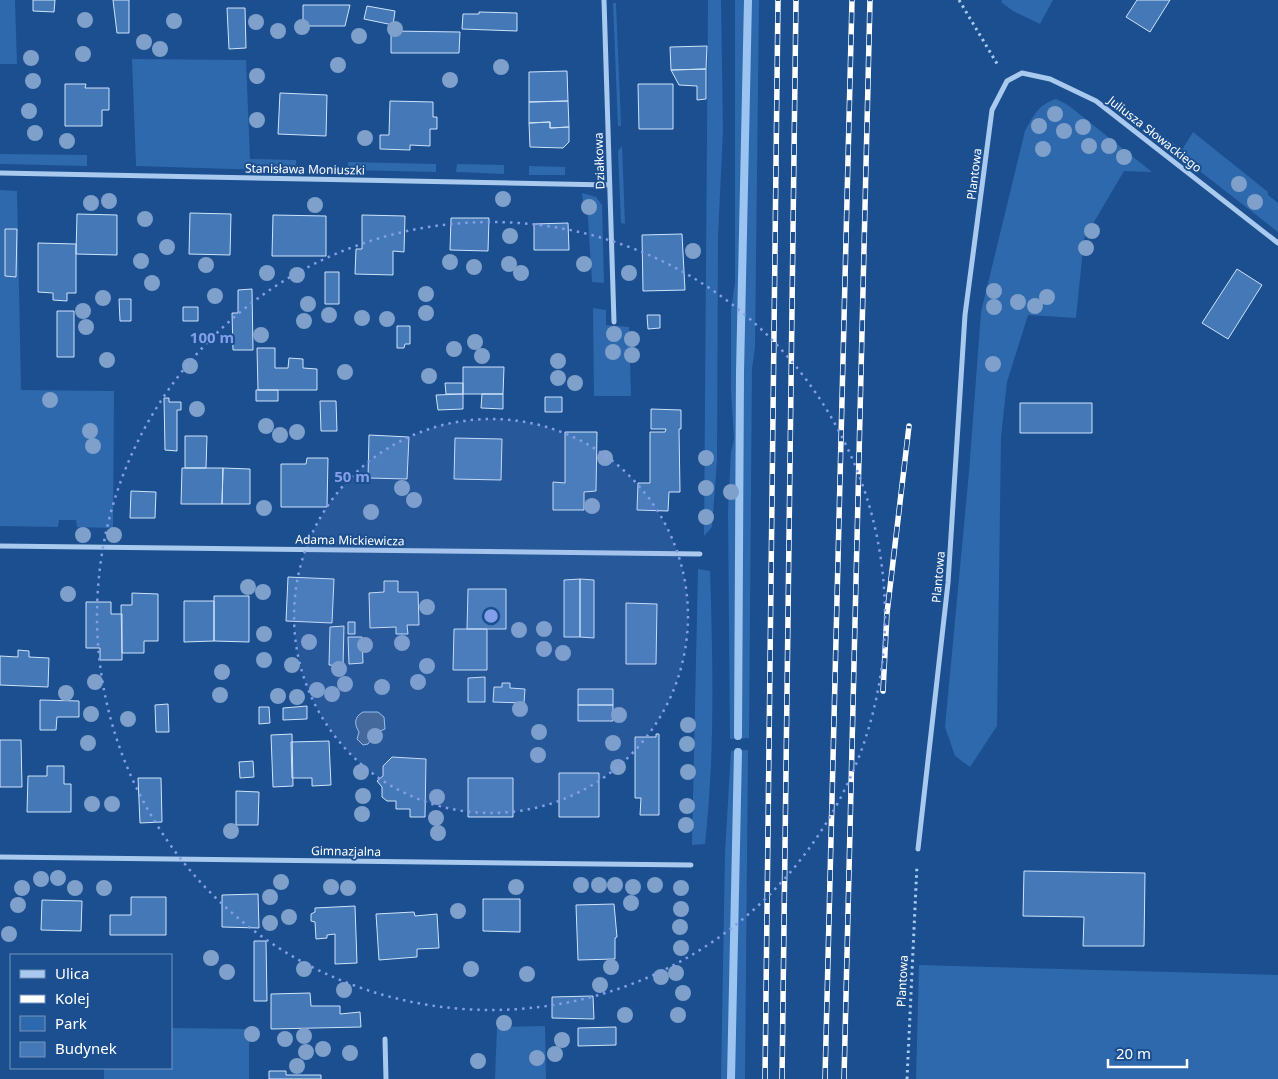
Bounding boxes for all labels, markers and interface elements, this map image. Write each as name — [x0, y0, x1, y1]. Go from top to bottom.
street label: Juliusza Słowackiego — [1104, 91, 1206, 176]
street label: Działkowa — [590, 132, 608, 190]
street label: Plantowa — [962, 147, 986, 201]
street label: Stanisława Moniuszki — [245, 159, 365, 179]
text: 100 m — [190, 327, 234, 347]
text: 50 m — [334, 466, 370, 486]
street label: Adama Mickiewicza — [295, 531, 405, 549]
street label: Plantowa — [927, 550, 949, 604]
centre of rings — [482, 607, 500, 625]
street label: Gimnazjalna — [311, 842, 381, 860]
legend — [10, 954, 172, 1069]
street label: Plantowa — [892, 955, 912, 1007]
text: Ulica — [55, 963, 89, 983]
text: Kolej — [55, 988, 90, 1008]
text: Park — [55, 1013, 87, 1033]
scale bar — [1108, 1036, 1187, 1068]
text: Budynek — [55, 1038, 117, 1058]
text: 20 m — [1116, 1043, 1151, 1063]

